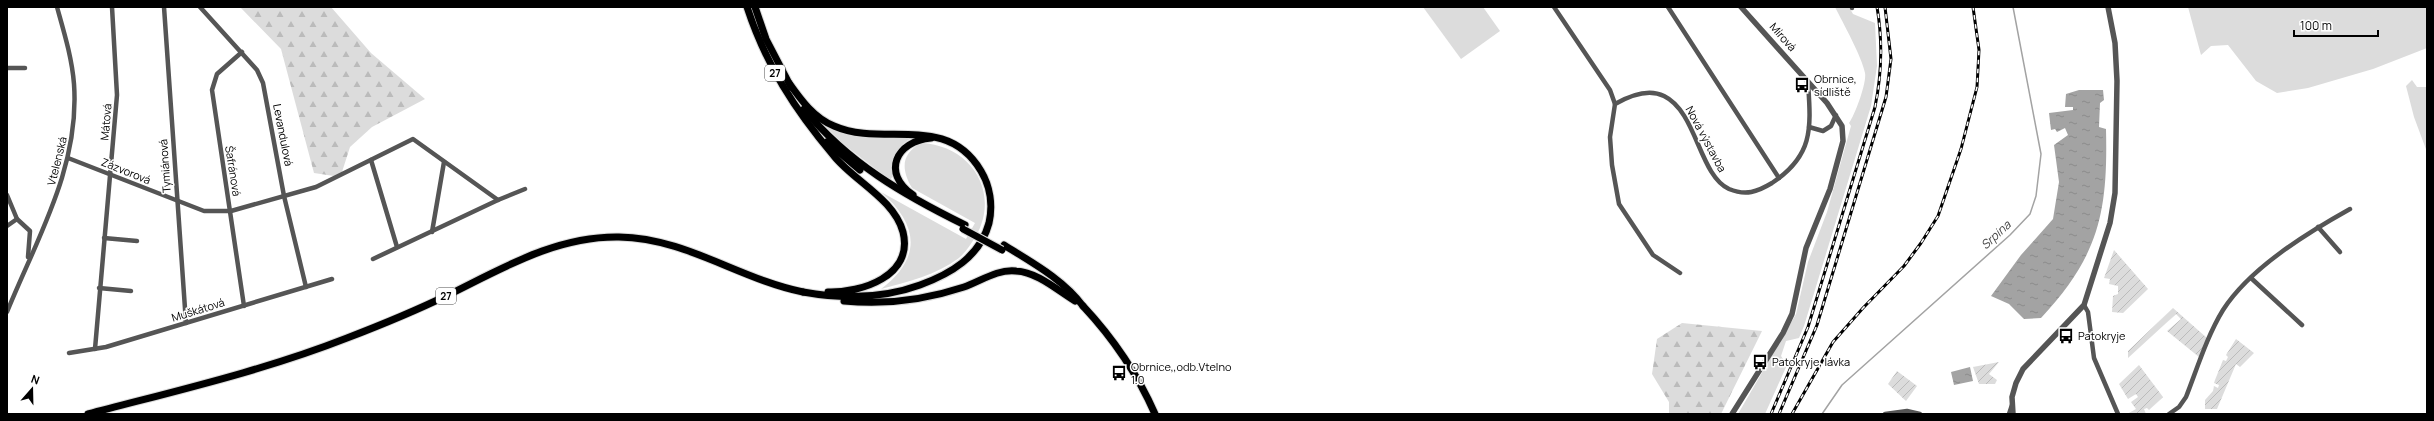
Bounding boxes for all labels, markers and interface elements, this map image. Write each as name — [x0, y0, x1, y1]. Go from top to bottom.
scale bar — [2294, 12, 2378, 38]
text: 100 m — [2300, 17, 2332, 34]
street label: Mírová — [1767, 19, 1800, 54]
road number: 27 — [765, 65, 785, 81]
place label: Obrnice, sídliště — [1814, 71, 1857, 99]
bus stop icon: Obrnice, sídliště — [1793, 76, 1811, 94]
street label: Mátová — [96, 103, 115, 141]
street label: Levandulová — [270, 103, 297, 167]
street label: Nová výstavba — [1683, 103, 1730, 175]
street label: Vtelenská — [43, 135, 70, 187]
street label: Tymiánová — [155, 139, 174, 193]
street label: Šafránová — [222, 145, 245, 197]
street label: Zázvorová — [99, 154, 153, 187]
water label: Srpina — [1977, 215, 2015, 253]
road number: 27 — [436, 288, 456, 304]
street label: Muškátová — [169, 294, 226, 325]
bus stop icon: Patokryje — [2057, 327, 2075, 345]
place label: Patokryje — [2078, 328, 2126, 343]
bus stop icon: Patokryje, lávka — [1751, 353, 1769, 371]
place label: Patokryje, lávka — [1772, 354, 1850, 369]
place label: Obrnice,,odb.Vtelno 1.0 — [1131, 359, 1232, 387]
bus stop icon: Obrnice,,odb.Vtelno 1.0 — [1110, 364, 1128, 382]
north arrow — [12, 369, 52, 409]
text: N — [29, 371, 42, 388]

